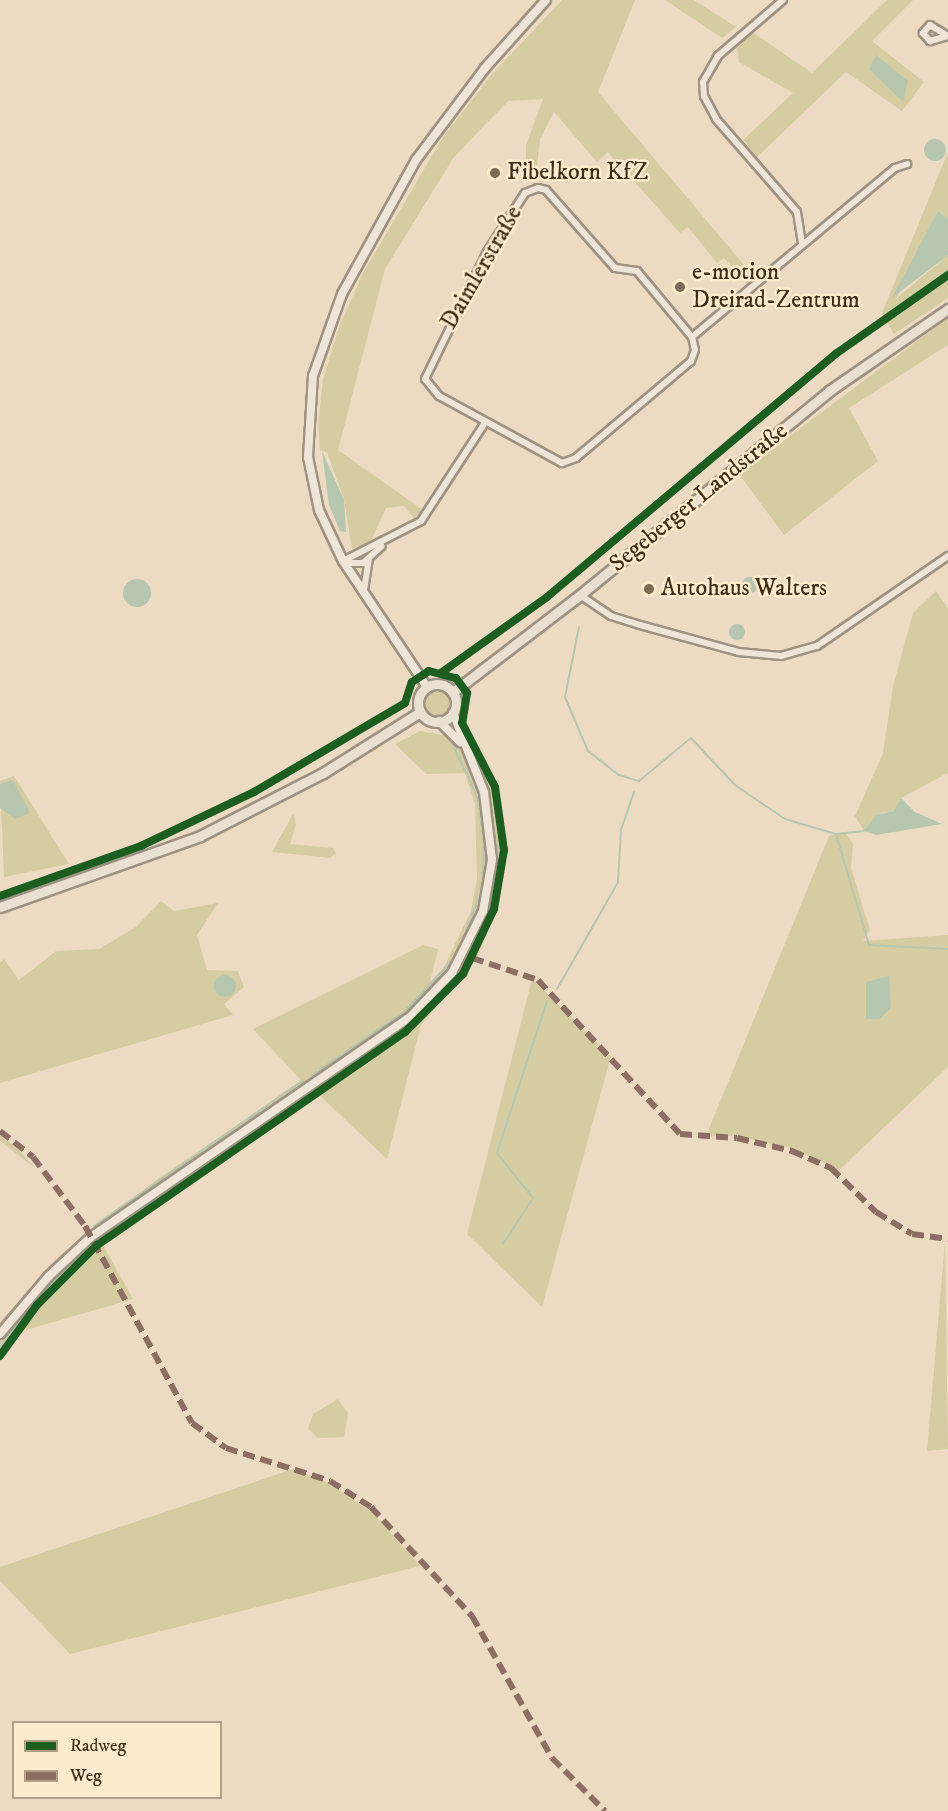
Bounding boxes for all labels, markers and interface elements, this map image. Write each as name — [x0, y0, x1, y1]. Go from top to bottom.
place label: Fibelkorn KfZ — [507, 159, 648, 187]
marker: Fibelkorn KfZ — [488, 166, 502, 180]
street label: Daimlerstraße — [435, 201, 529, 335]
place label: e-motion Dreirad-Zentrum — [692, 259, 860, 315]
marker: e-motion Dreirad-Zentrum — [673, 280, 687, 294]
street label: Segeberger Landstraße — [604, 417, 794, 579]
place label: Autohaus Walters — [661, 575, 827, 603]
marker: Autohaus Walters — [642, 582, 656, 596]
legend — [12, 1721, 222, 1799]
text: Radweg — [70, 1735, 126, 1757]
text: Weg — [70, 1765, 102, 1787]

